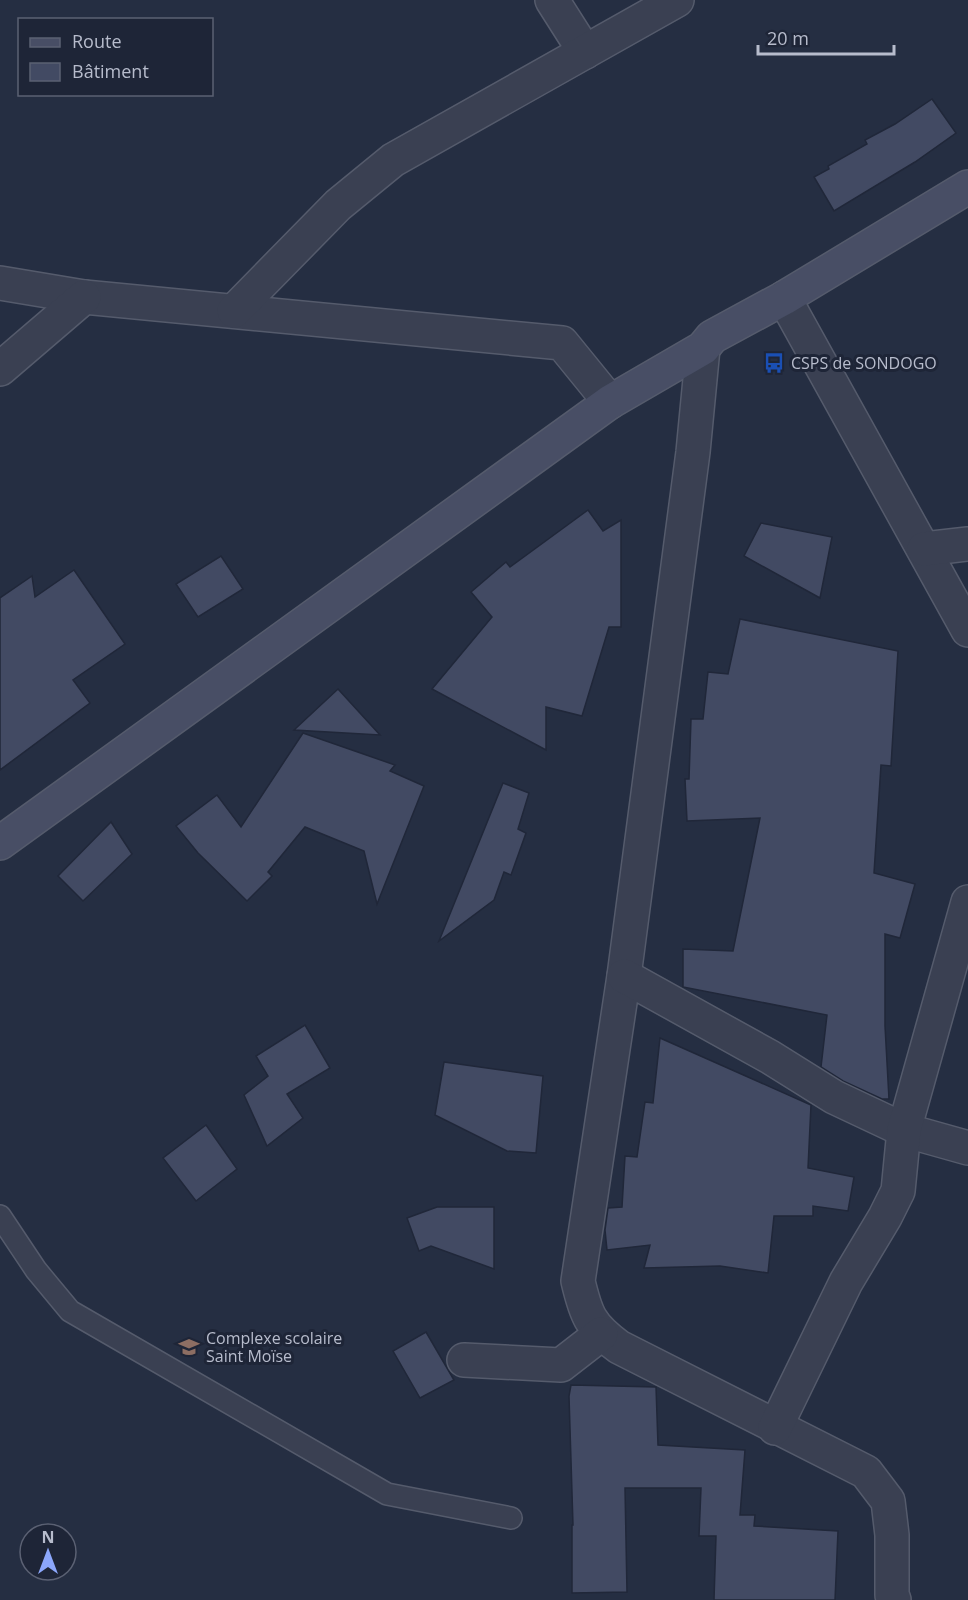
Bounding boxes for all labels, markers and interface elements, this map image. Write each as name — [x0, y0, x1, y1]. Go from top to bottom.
legend — [18, 18, 213, 96]
scale bar — [758, 18, 894, 56]
text: 20 m — [767, 26, 809, 50]
text: Route — [72, 29, 122, 53]
text: Bâtiment — [72, 59, 149, 83]
bus stop icon: CSPS de SONDOGO — [762, 351, 786, 375]
place label: CSPS de SONDOGO — [791, 352, 937, 374]
place label: Complexe scolaire Saint Moïse — [206, 1327, 342, 1367]
school or university icon: Complexe scolaire Saint Moïse — [177, 1335, 201, 1359]
north arrow — [18, 1522, 78, 1582]
text: N — [41, 1526, 55, 1548]

